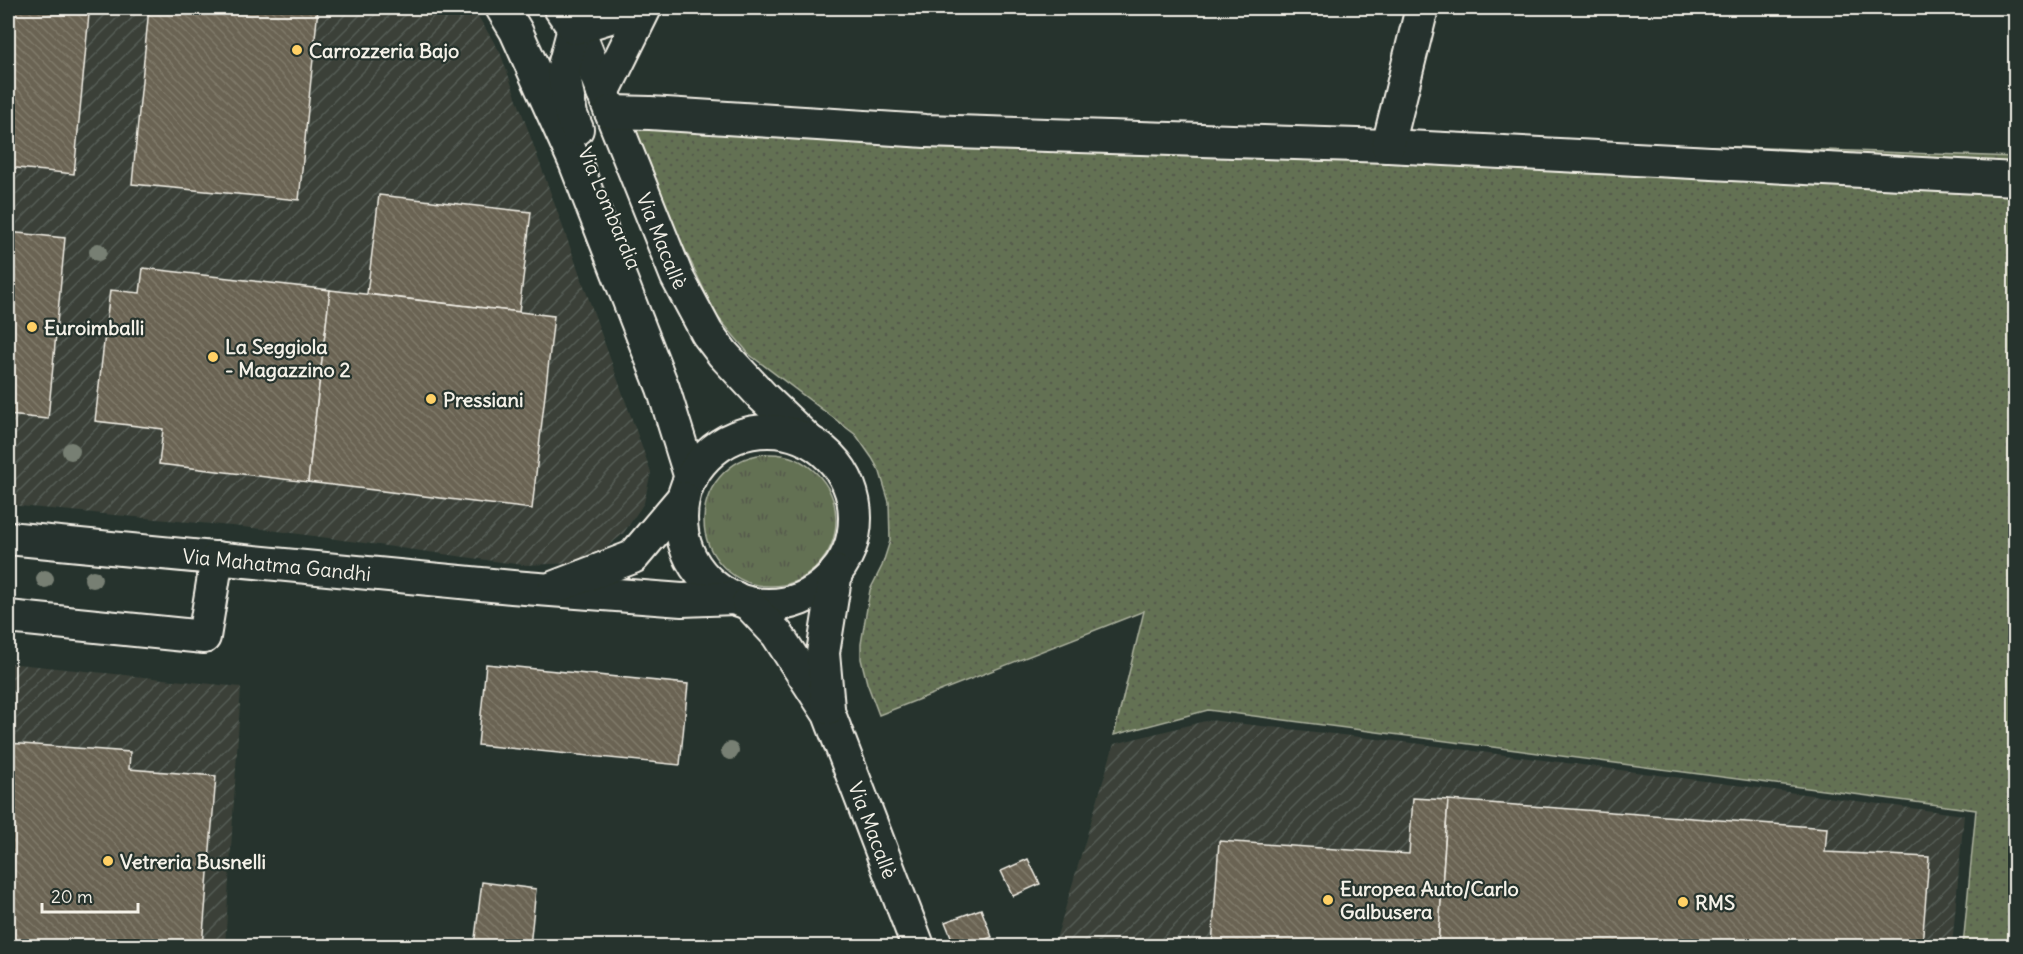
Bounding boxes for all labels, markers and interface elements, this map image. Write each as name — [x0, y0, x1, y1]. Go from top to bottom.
place label: Carrozzeria Bajo — [309, 38, 459, 63]
marker: Carrozzeria Bajo — [290, 43, 304, 57]
street label: Via Lombardia — [573, 143, 647, 273]
street label: Via Macallè — [632, 189, 694, 293]
place label: Euroimballi — [44, 315, 144, 340]
marker: Euroimballi — [25, 320, 39, 334]
place label: La Seggiola - Magazzino 2 — [225, 334, 350, 382]
marker: La Seggiola - Magazzino 2 — [206, 350, 220, 364]
place label: Pressiani — [443, 387, 524, 412]
marker: Pressiani — [424, 392, 438, 406]
street label: Via Mahatma Gandhi — [181, 543, 372, 586]
street label: Via Macallè — [844, 778, 903, 882]
place label: Vetreria Busnelli — [120, 849, 266, 874]
marker: Vetreria Busnelli — [101, 854, 115, 868]
scale bar — [42, 876, 138, 914]
place label: Europea Auto/Carlo Galbusera — [1340, 876, 1519, 924]
text: 20 m — [51, 885, 93, 908]
place label: RMS — [1695, 890, 1735, 915]
marker: Europea Auto/Carlo Galbusera — [1321, 893, 1335, 907]
marker: RMS — [1676, 895, 1690, 909]

